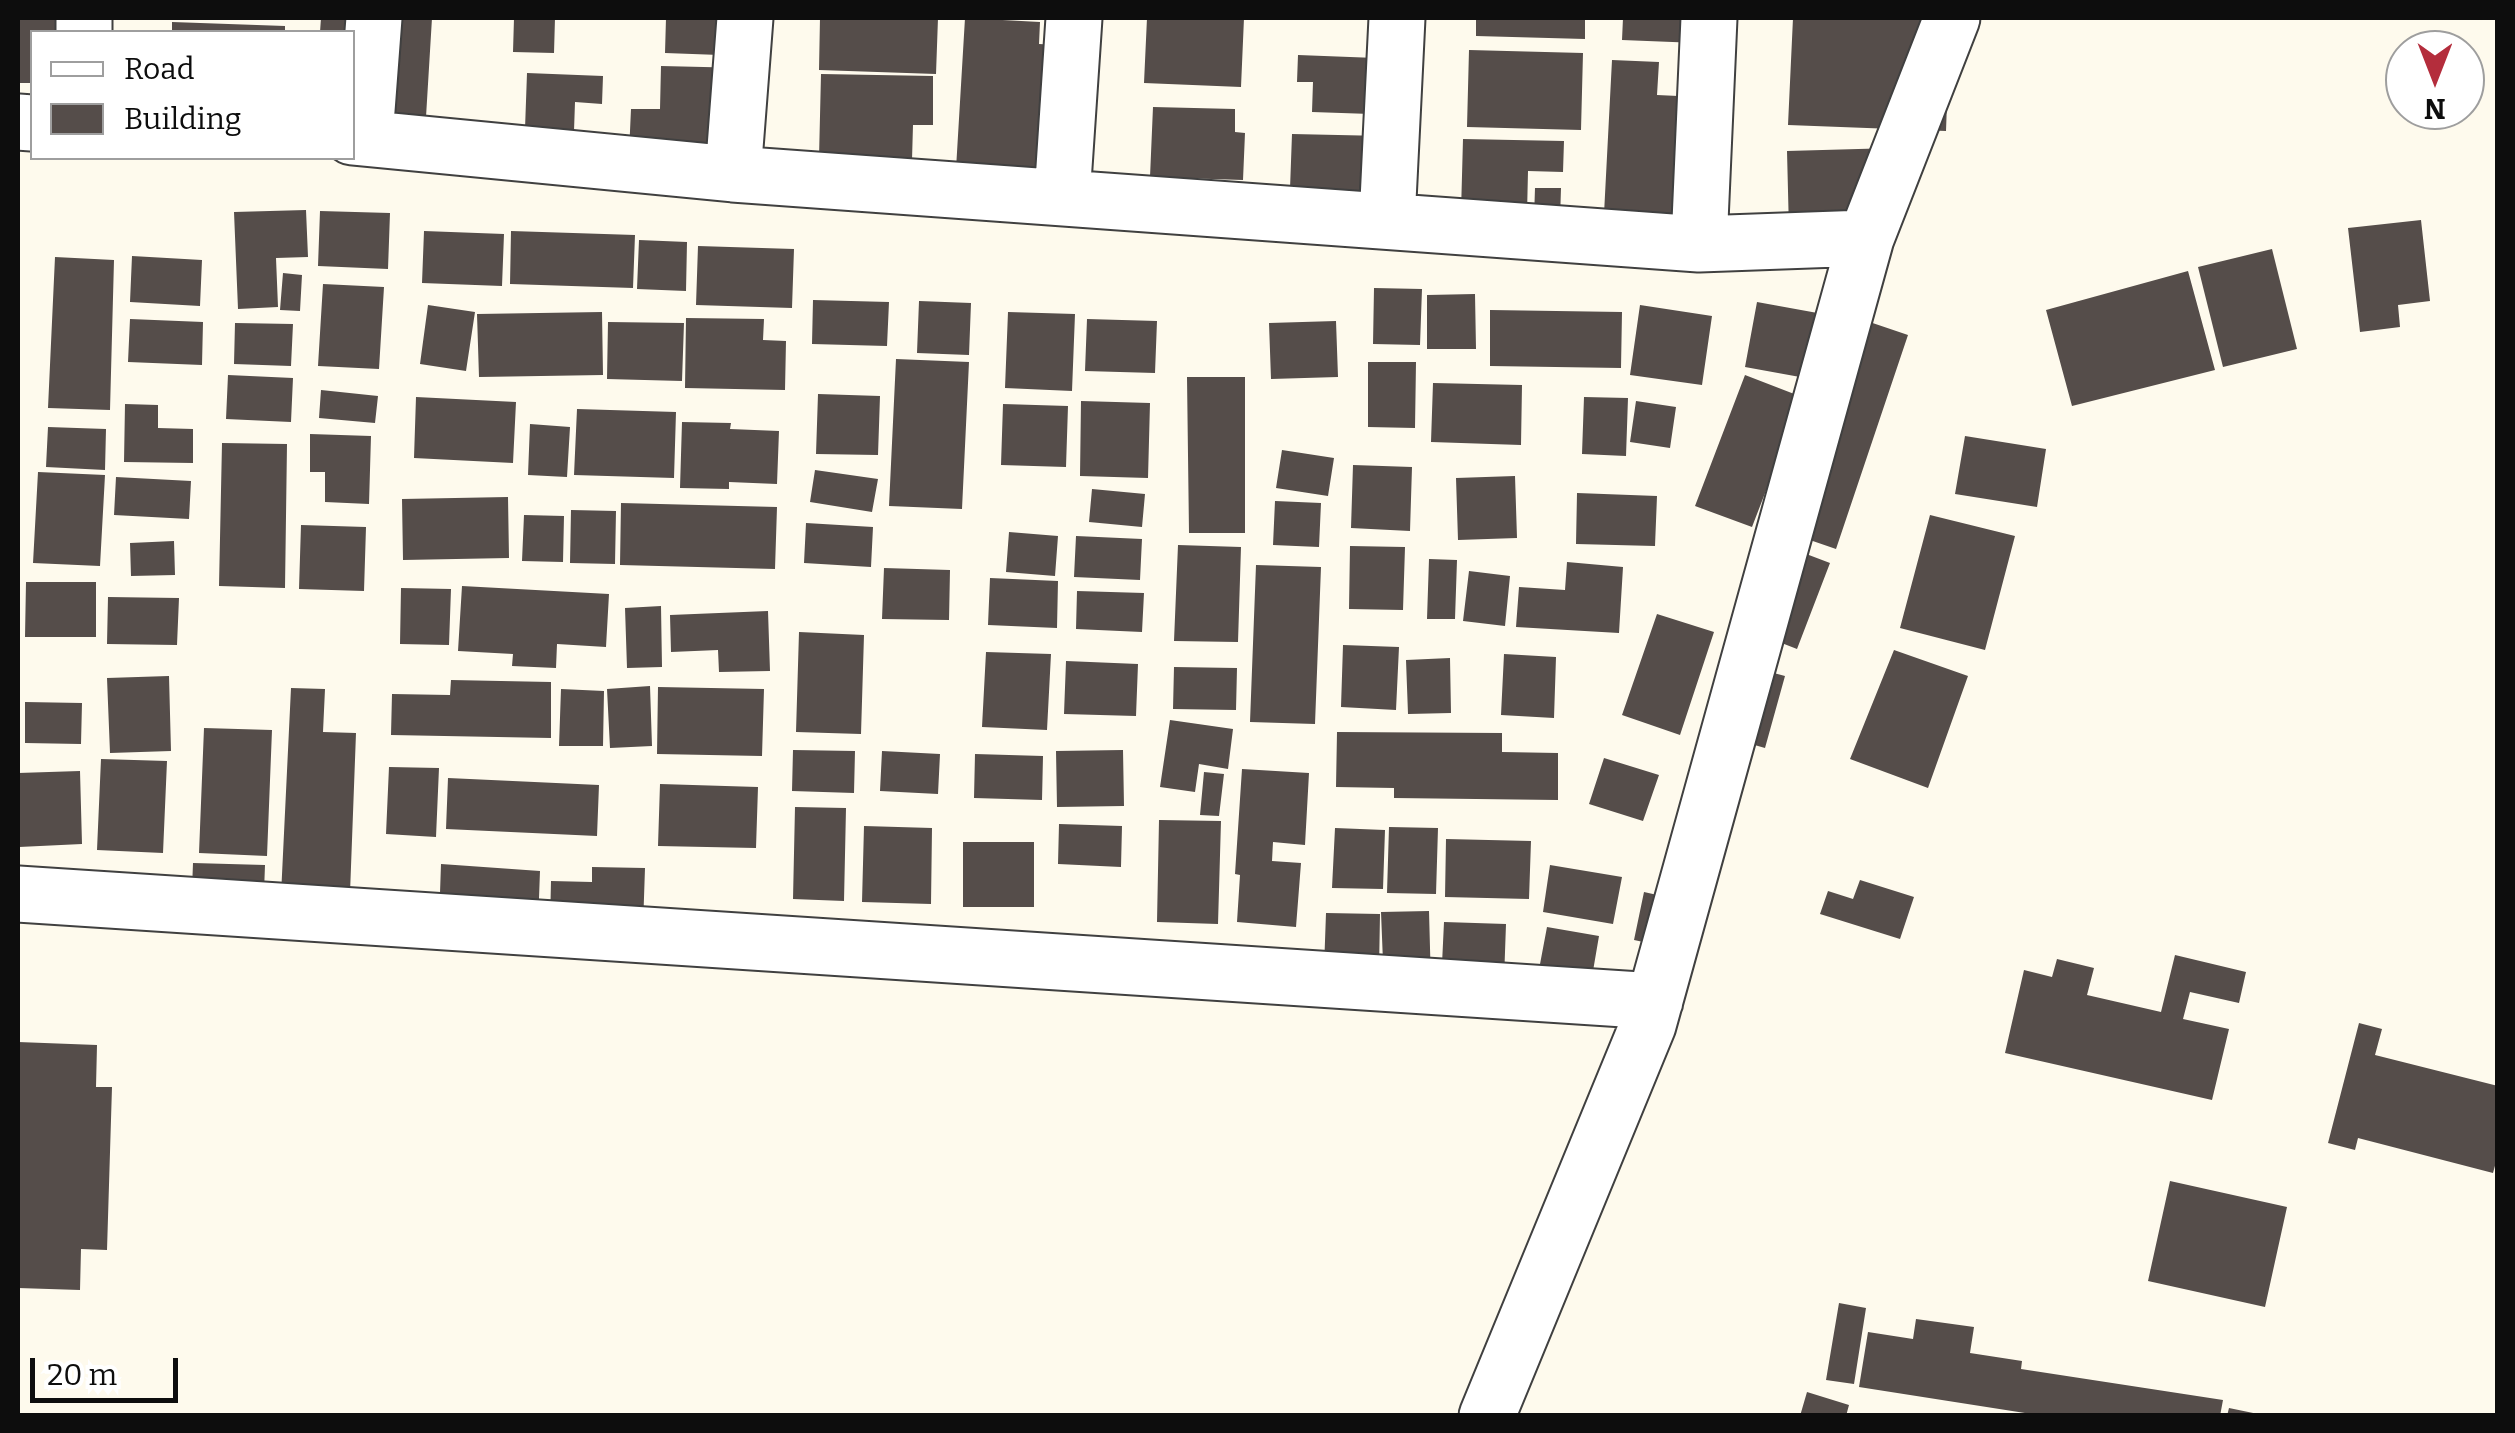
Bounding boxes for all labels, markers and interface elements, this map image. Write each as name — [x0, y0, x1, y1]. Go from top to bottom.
legend — [30, 30, 355, 160]
north arrow — [2385, 30, 2485, 130]
text: Road — [124, 51, 195, 87]
text: N — [2424, 92, 2446, 125]
text: Building — [124, 101, 242, 137]
scale bar — [35, 1338, 182, 1400]
text: 20 m — [47, 1357, 117, 1393]

